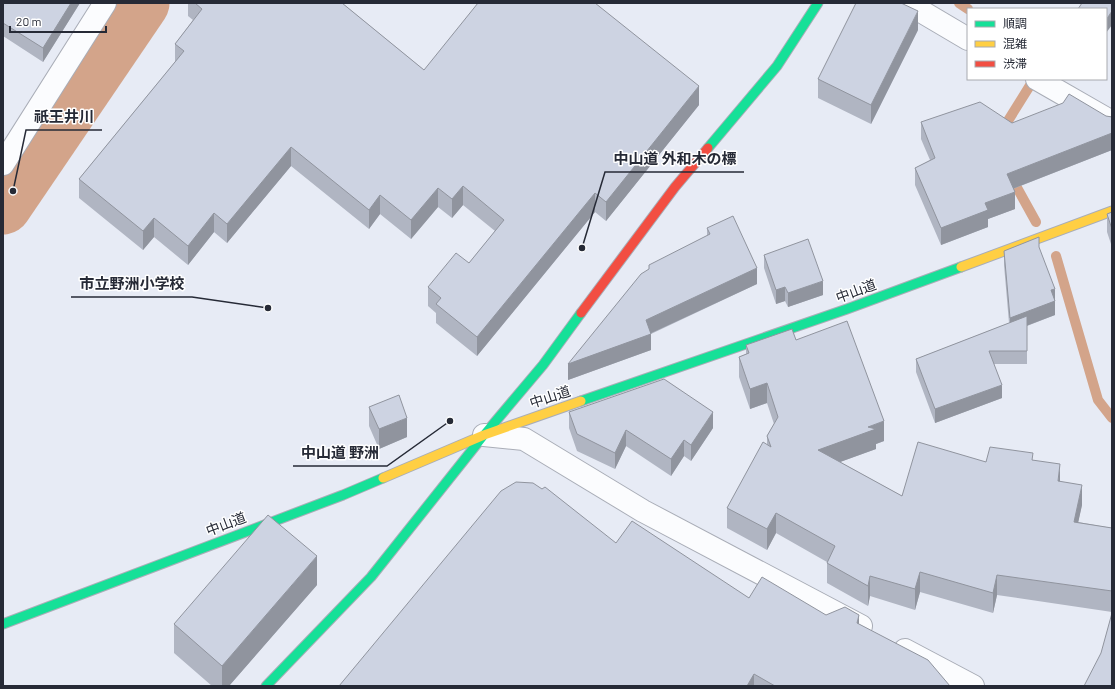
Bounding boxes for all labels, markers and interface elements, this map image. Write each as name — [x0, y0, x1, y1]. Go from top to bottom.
scale bar — [10, 8, 106, 34]
legend — [967, 8, 1107, 80]
text: 20 m — [16, 14, 42, 28]
text: 順調 — [1003, 16, 1027, 30]
text: 混雑 — [1003, 36, 1027, 50]
text: 渋滞 — [1003, 56, 1027, 70]
callout: 祇王井川 — [26, 103, 102, 130]
text: 祇王井川 — [34, 107, 94, 125]
callout: 中山道 外和木の標 — [605, 145, 744, 172]
text: 中山道 外和木の標 — [613, 149, 737, 167]
callout: 市立野洲小学校 — [71, 270, 192, 297]
text: 市立野洲小学校 — [79, 274, 185, 292]
street label: 中山道 — [833, 275, 878, 306]
street label: 中山道 — [527, 382, 572, 411]
callout: 中山道 野洲 — [293, 439, 387, 466]
text: 中山道 野洲 — [301, 443, 379, 461]
street label: 中山道 — [203, 508, 248, 539]

